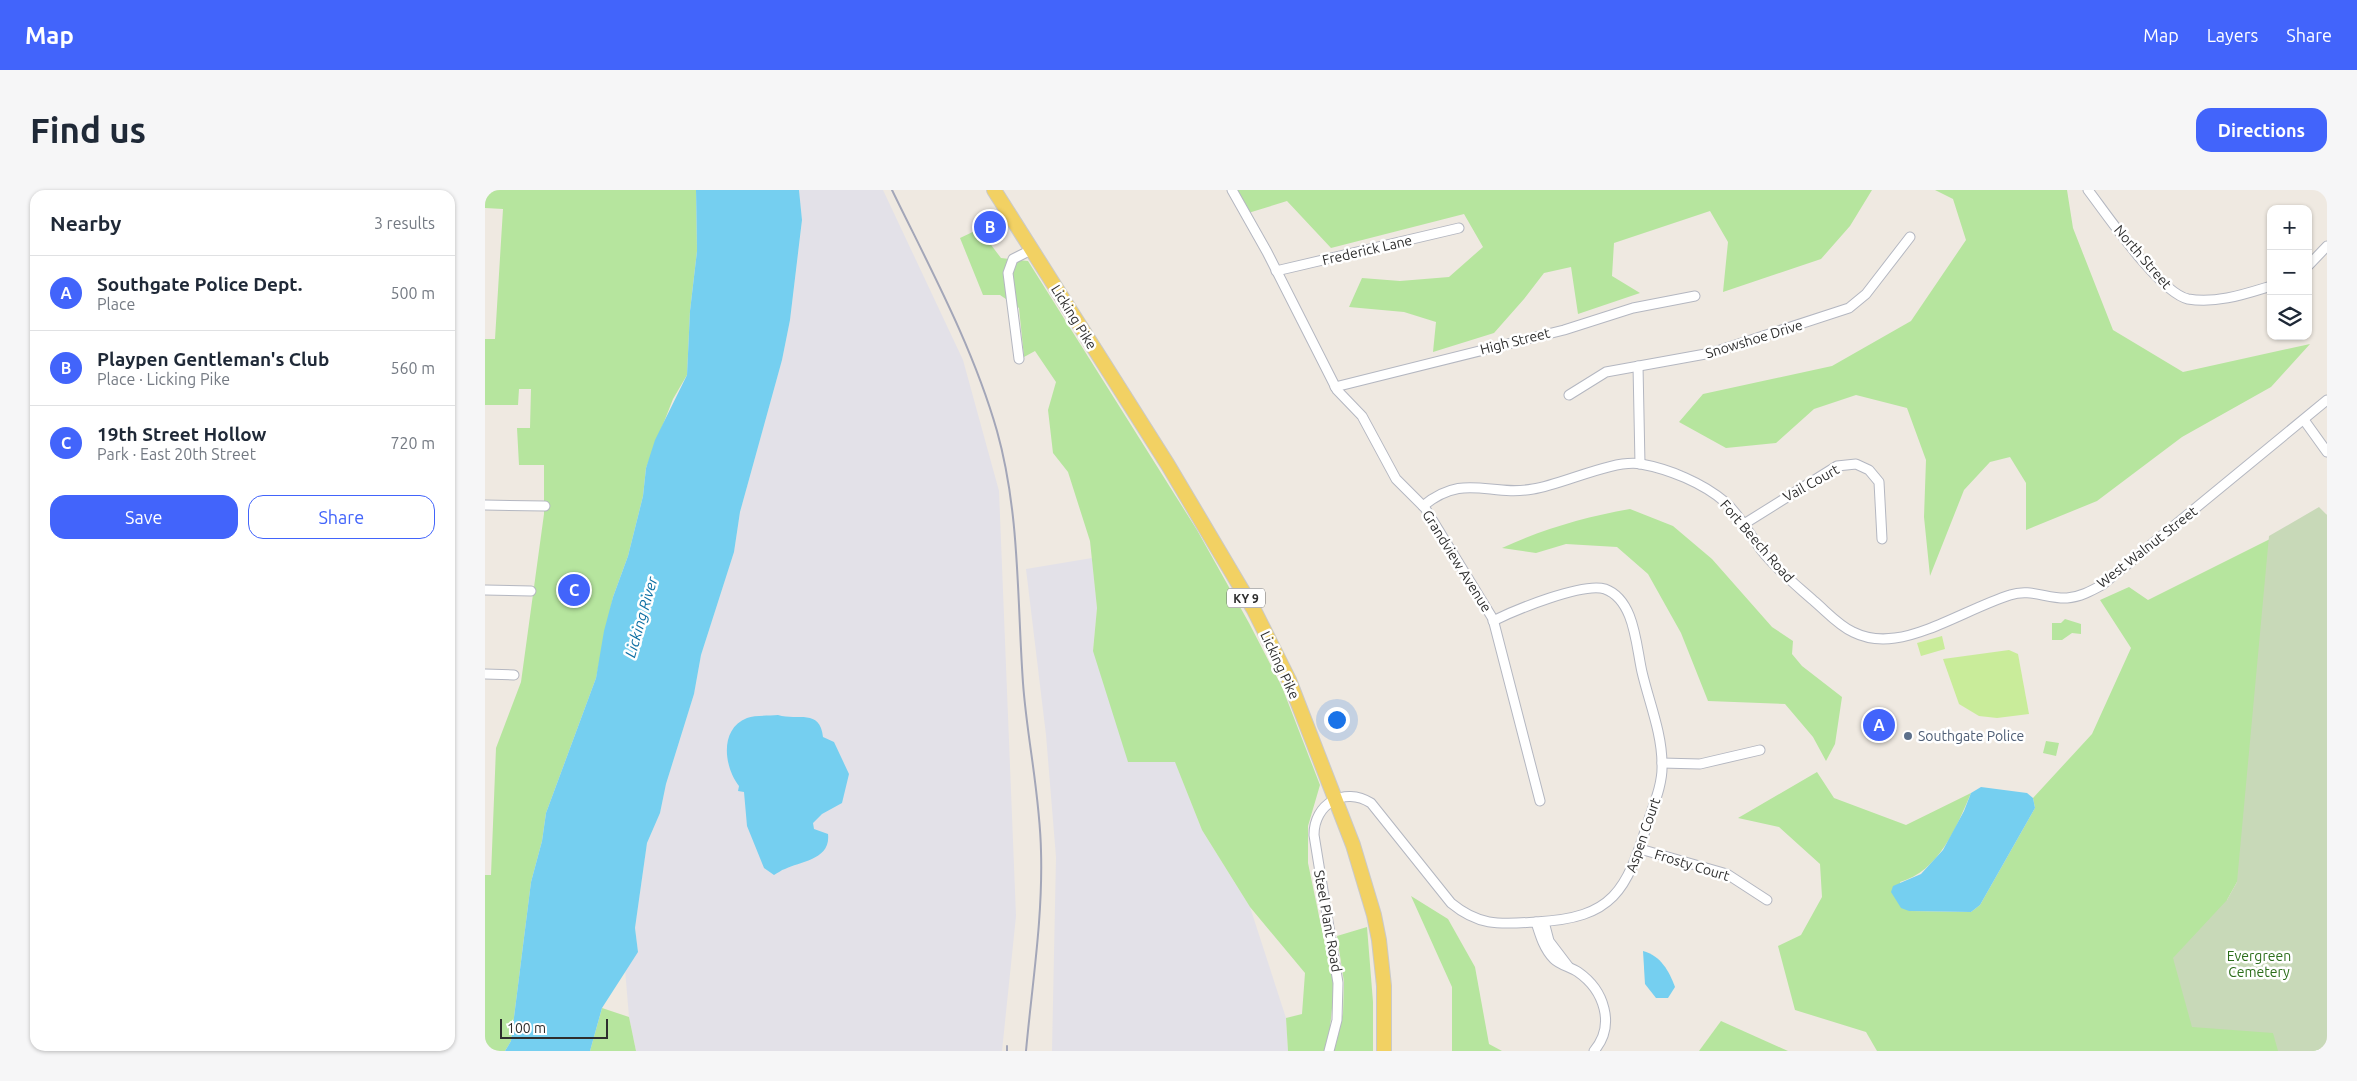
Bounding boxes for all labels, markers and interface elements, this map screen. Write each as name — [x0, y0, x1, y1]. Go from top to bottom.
text: Map — [25, 22, 74, 49]
text: Map — [2143, 25, 2179, 45]
text: Layers — [2207, 25, 2258, 45]
text: Share — [2286, 25, 2332, 45]
button: Directions — [2196, 108, 2327, 152]
text: Find us — [30, 110, 146, 150]
map controls — [2267, 205, 2312, 340]
button: + — [2267, 205, 2312, 250]
pin: B — [974, 208, 1006, 246]
text: Nearby — [50, 211, 121, 235]
text: 3 results — [374, 214, 435, 232]
street label: North Street — [2111, 222, 2175, 293]
street label: Frederick Lane — [1321, 232, 1413, 268]
button: − — [2267, 250, 2312, 295]
text: Southgate Police Dept. — [97, 273, 302, 295]
street label: Licking Pike — [1048, 282, 1100, 352]
text: A — [60, 284, 72, 302]
text: 500 m — [390, 284, 435, 302]
text: Place — [97, 295, 135, 313]
button: layers — [2267, 295, 2312, 340]
street label: Snowshoe Drive — [1704, 317, 1804, 361]
street label: High Street — [1478, 324, 1552, 357]
text: Playpen Gentleman's Club — [97, 348, 329, 370]
text: B — [61, 359, 71, 377]
text: 560 m — [390, 359, 435, 377]
text: Place · Licking Pike — [97, 370, 230, 388]
text: 19th Street Hollow — [97, 423, 266, 445]
text: C — [61, 434, 71, 452]
text: 720 m — [390, 434, 435, 452]
text: Park · East 20th Street — [97, 445, 256, 463]
street label: Vail Court — [1780, 461, 1842, 505]
button: Save — [50, 495, 238, 539]
button: Share — [248, 495, 435, 539]
street label: Fort Beech Road — [1717, 497, 1797, 585]
street label: West Walnut Street — [2094, 503, 2201, 591]
street label: Grandview Avenue — [1419, 507, 1495, 615]
pin: C — [558, 571, 590, 609]
water label: Licking River — [621, 574, 661, 659]
road number: KY 9 — [1227, 588, 1265, 608]
street label: Licking Pike — [1257, 628, 1303, 702]
pin: A — [1863, 706, 1895, 744]
your location — [1324, 707, 1350, 733]
place label: Southgate Police — [1918, 728, 2024, 744]
marker: Southgate Police — [1902, 730, 1914, 742]
street label: Aspen Court — [1623, 795, 1663, 875]
street label: Frosty Court — [1652, 846, 1732, 884]
street label: Steel Plant Road — [1311, 869, 1345, 973]
park label: Evergreen Cemetery — [2227, 948, 2291, 980]
scale bar — [500, 1016, 607, 1039]
text: 100 m — [507, 1020, 546, 1036]

